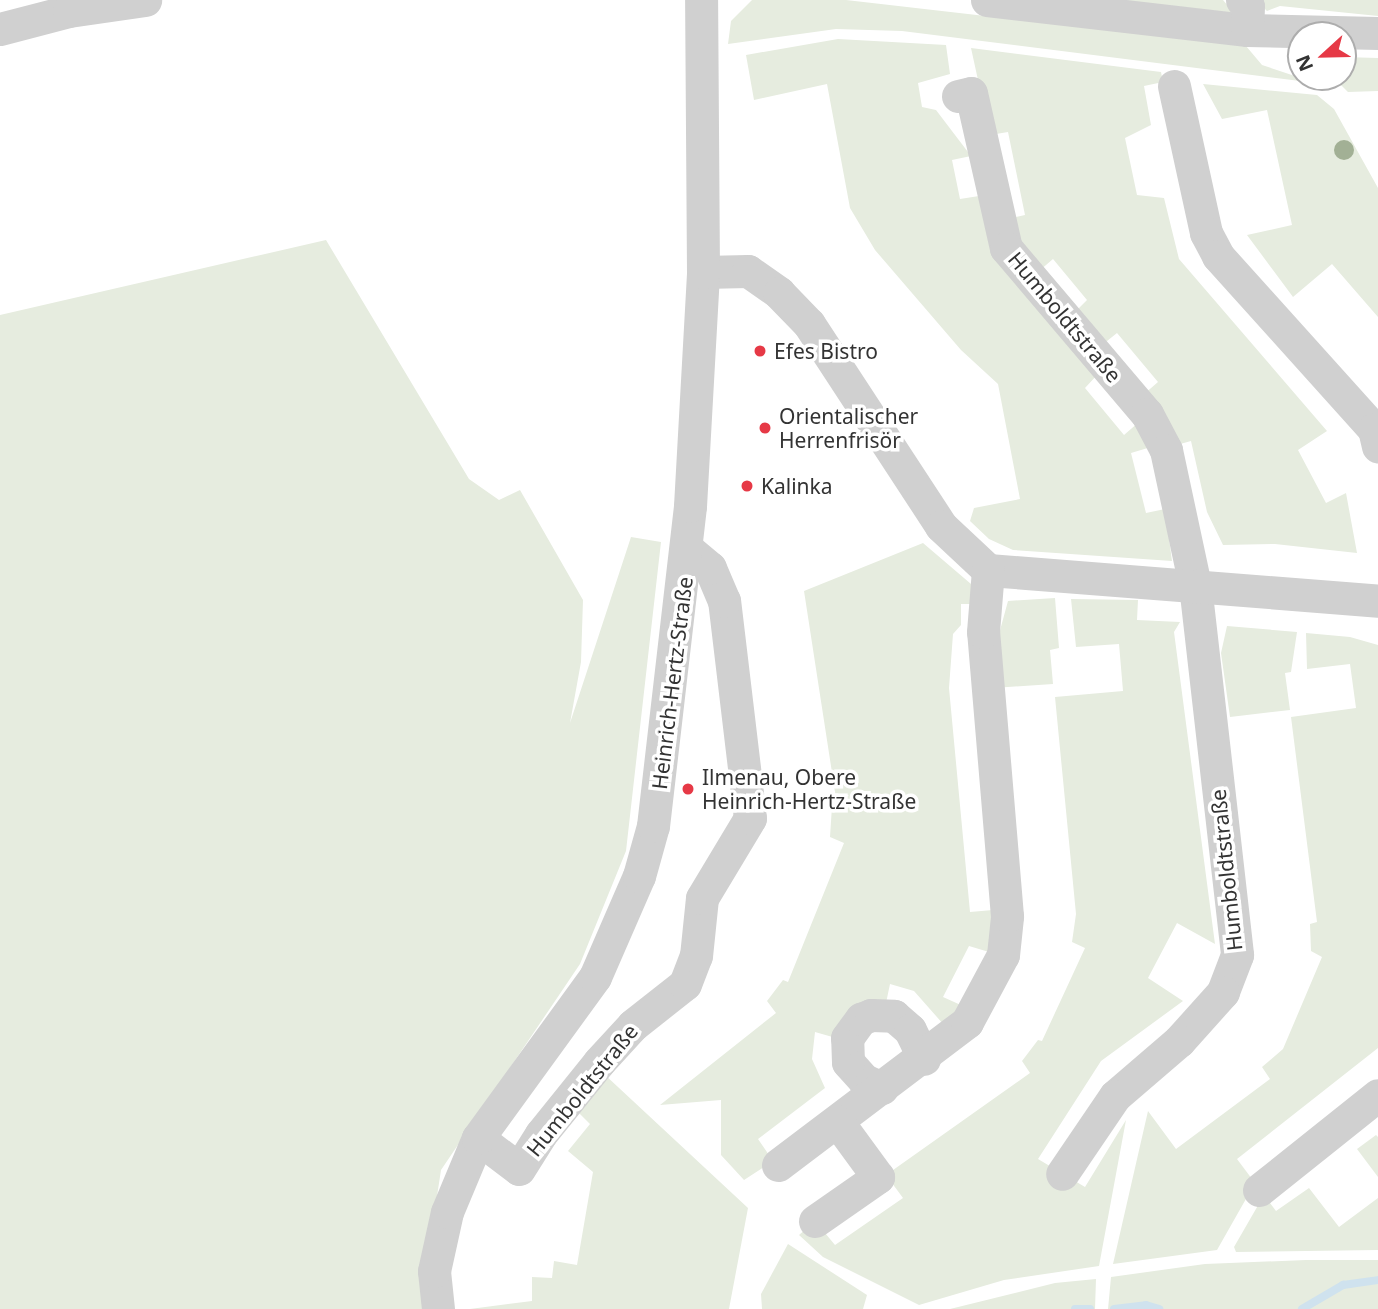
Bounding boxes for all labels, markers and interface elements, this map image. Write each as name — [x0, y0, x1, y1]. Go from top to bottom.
north arrow — [1287, 21, 1357, 91]
text: N — [1289, 51, 1319, 75]
street label: Humboldtstraße — [1003, 247, 1127, 387]
place label: Efes Bistro — [774, 338, 878, 364]
marker: Efes Bistro — [752, 343, 768, 359]
place label: Orientalischer Herrenfrisör — [779, 403, 918, 453]
marker: Orientalischer Herrenfrisör — [757, 420, 773, 436]
place label: Kalinka — [761, 473, 833, 499]
marker: Kalinka — [739, 478, 755, 494]
street label: Heinrich-Hertz-Straße — [646, 575, 698, 791]
place label: Ilmenau, Obere Heinrich-Hertz-Straße — [702, 764, 916, 814]
marker: Ilmenau, Obere Heinrich-Hertz-Straße — [680, 781, 696, 797]
street label: Humboldtstraße — [1205, 788, 1247, 952]
street label: Humboldtstraße — [521, 1019, 643, 1161]

